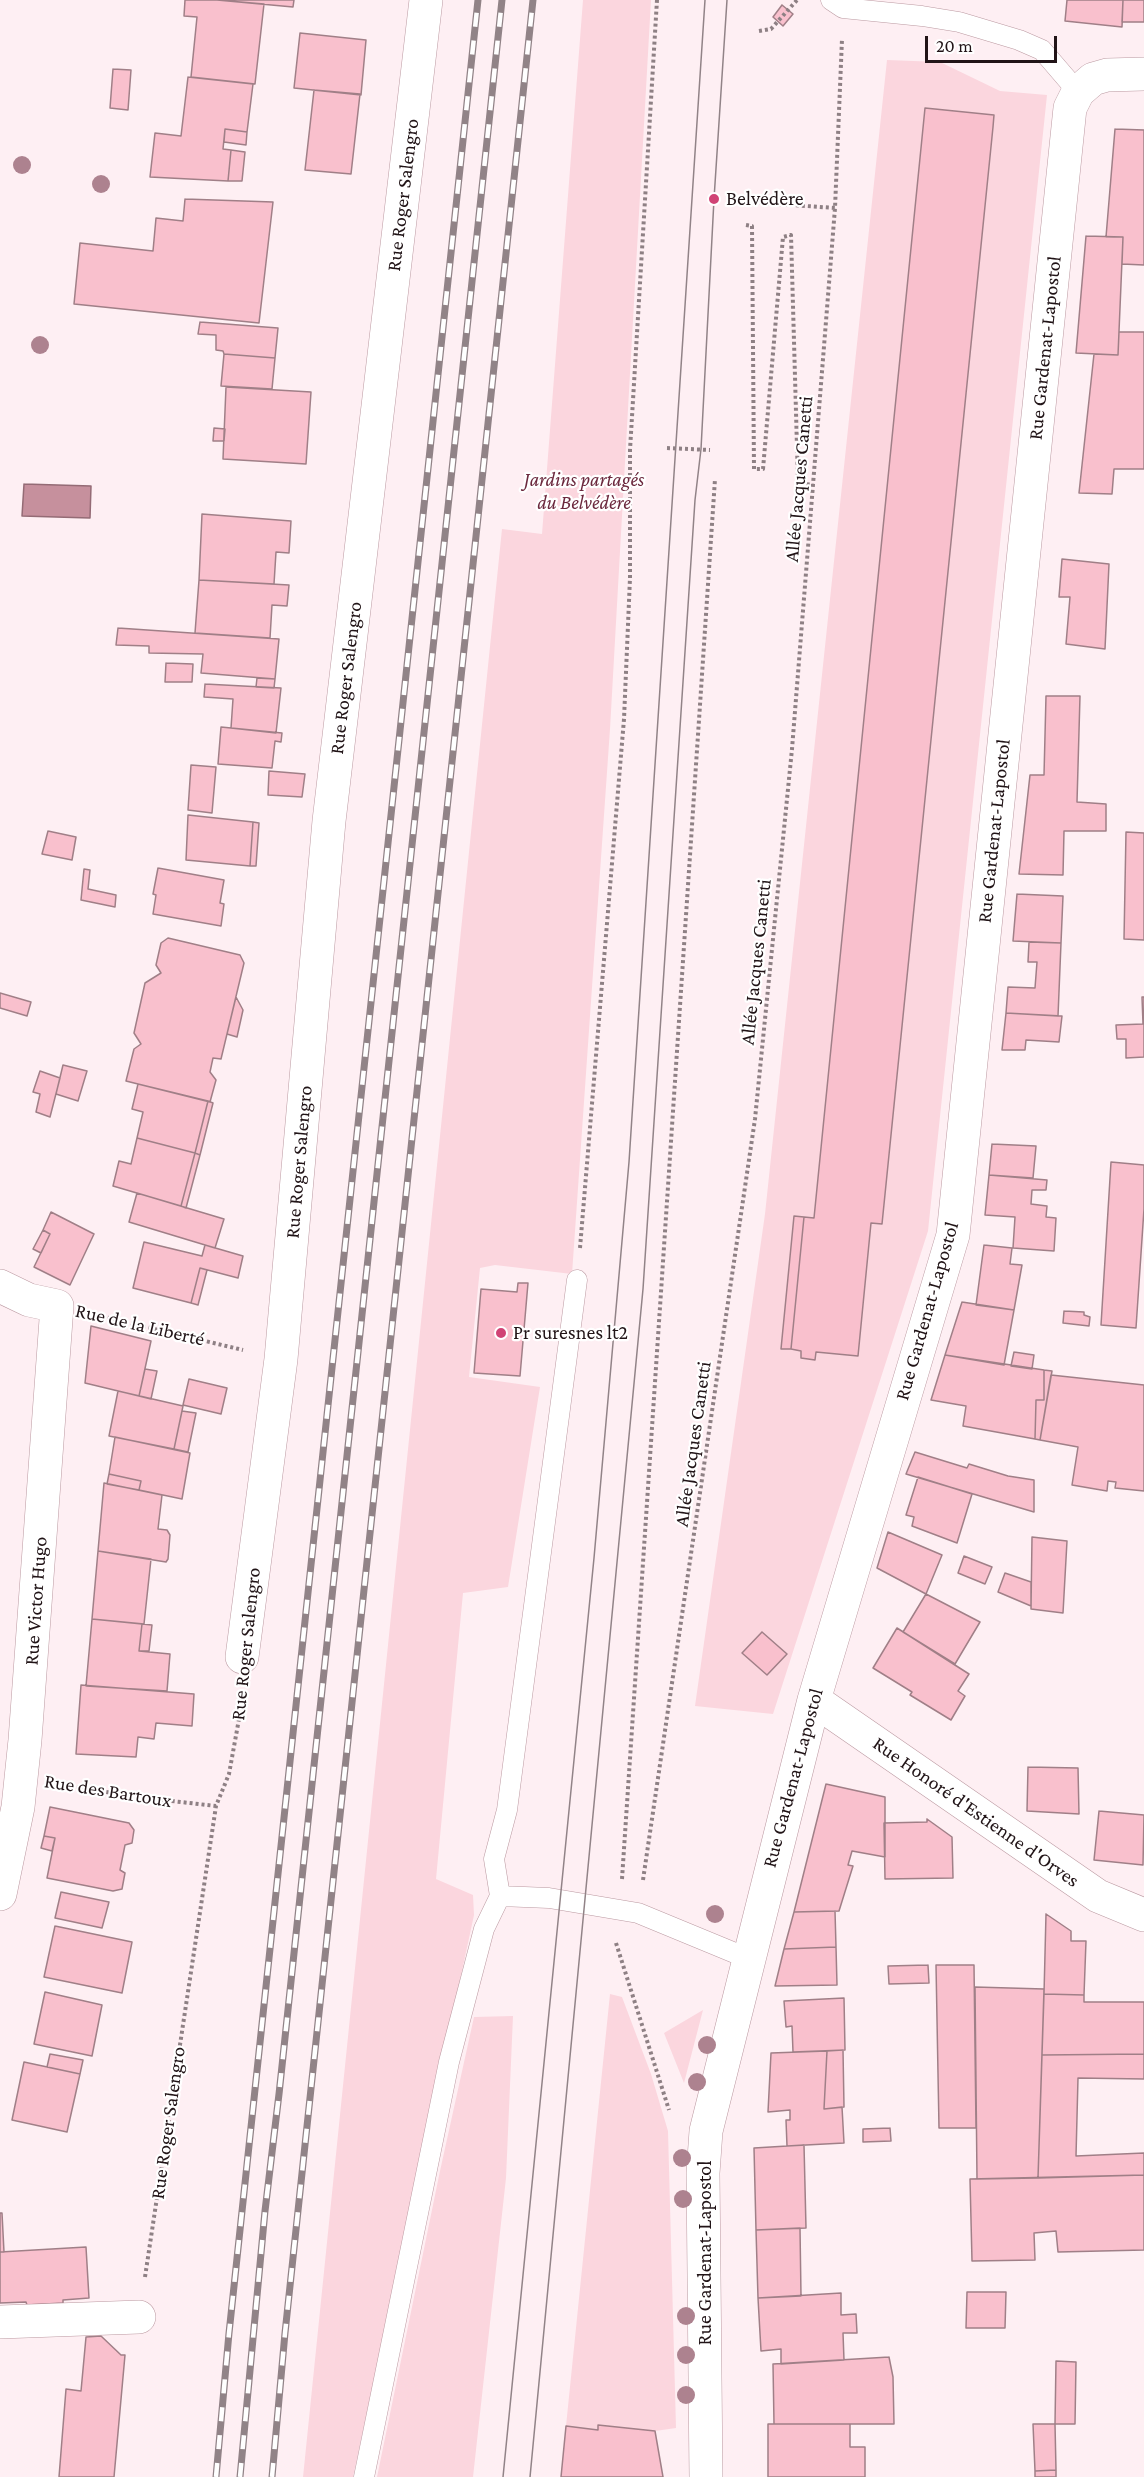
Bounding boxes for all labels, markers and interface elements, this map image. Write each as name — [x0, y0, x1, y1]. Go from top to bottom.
scale bar — [928, 24, 1060, 62]
text: 20 m — [936, 36, 973, 56]
street label: Rue Roger Salengro — [382, 117, 424, 273]
place label: Belvédère — [726, 187, 804, 211]
marker: Belvédère — [707, 192, 721, 206]
street label: Rue Gardenat-Lapostol — [1023, 255, 1067, 441]
street label: Allée Jacques Canetti — [780, 395, 818, 563]
park label: Jardins partagés du Belvédère — [524, 468, 644, 515]
street label: Rue Roger Salengro — [325, 600, 367, 756]
street label: Rue Gardenat-Lapostol — [972, 738, 1016, 924]
street label: Allée Jacques Canetti — [735, 878, 777, 1046]
street label: Rue Roger Salengro — [280, 1084, 318, 1240]
street label: Rue Gardenat-Lapostol — [890, 1219, 964, 1403]
street label: Rue de la Liberté — [73, 1298, 207, 1352]
place label: Pr suresnes lt2 — [513, 1321, 628, 1345]
marker: Pr suresnes lt2 — [494, 1326, 508, 1340]
street label: Allée Jacques Canetti — [670, 1360, 716, 1528]
street label: Rue Victor Hugo — [20, 1536, 52, 1666]
street label: Rue Roger Salengro — [226, 1566, 266, 1722]
street label: Rue Gardenat-Lapostol — [757, 1686, 829, 1870]
street label: Rue Honoré d'Estienne d'Orves — [868, 1731, 1084, 1893]
street label: Rue des Bartoux — [43, 1769, 173, 1813]
street label: Rue Roger Salengro — [145, 2045, 191, 2201]
street label: Rue Gardenat-Lapostol — [693, 2161, 717, 2345]

